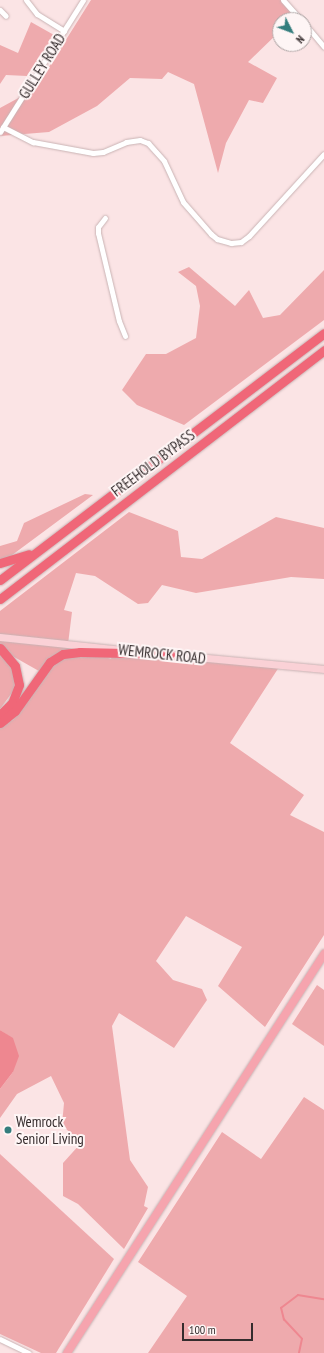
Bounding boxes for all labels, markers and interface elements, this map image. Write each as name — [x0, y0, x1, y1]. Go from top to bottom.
north arrow — [272, 12, 312, 52]
street label: GULLEY ROAD — [15, 30, 69, 102]
text: N — [293, 32, 307, 46]
street label: FREEHOLD BYPASS — [108, 426, 198, 500]
street label: WEMROCK ROAD — [117, 640, 207, 668]
place label: Wemrock Senior Living — [16, 1112, 84, 1147]
marker: Wemrock Senior Living — [3, 1125, 13, 1135]
scale bar — [184, 1315, 255, 1341]
text: 100 m — [189, 1322, 216, 1337]

